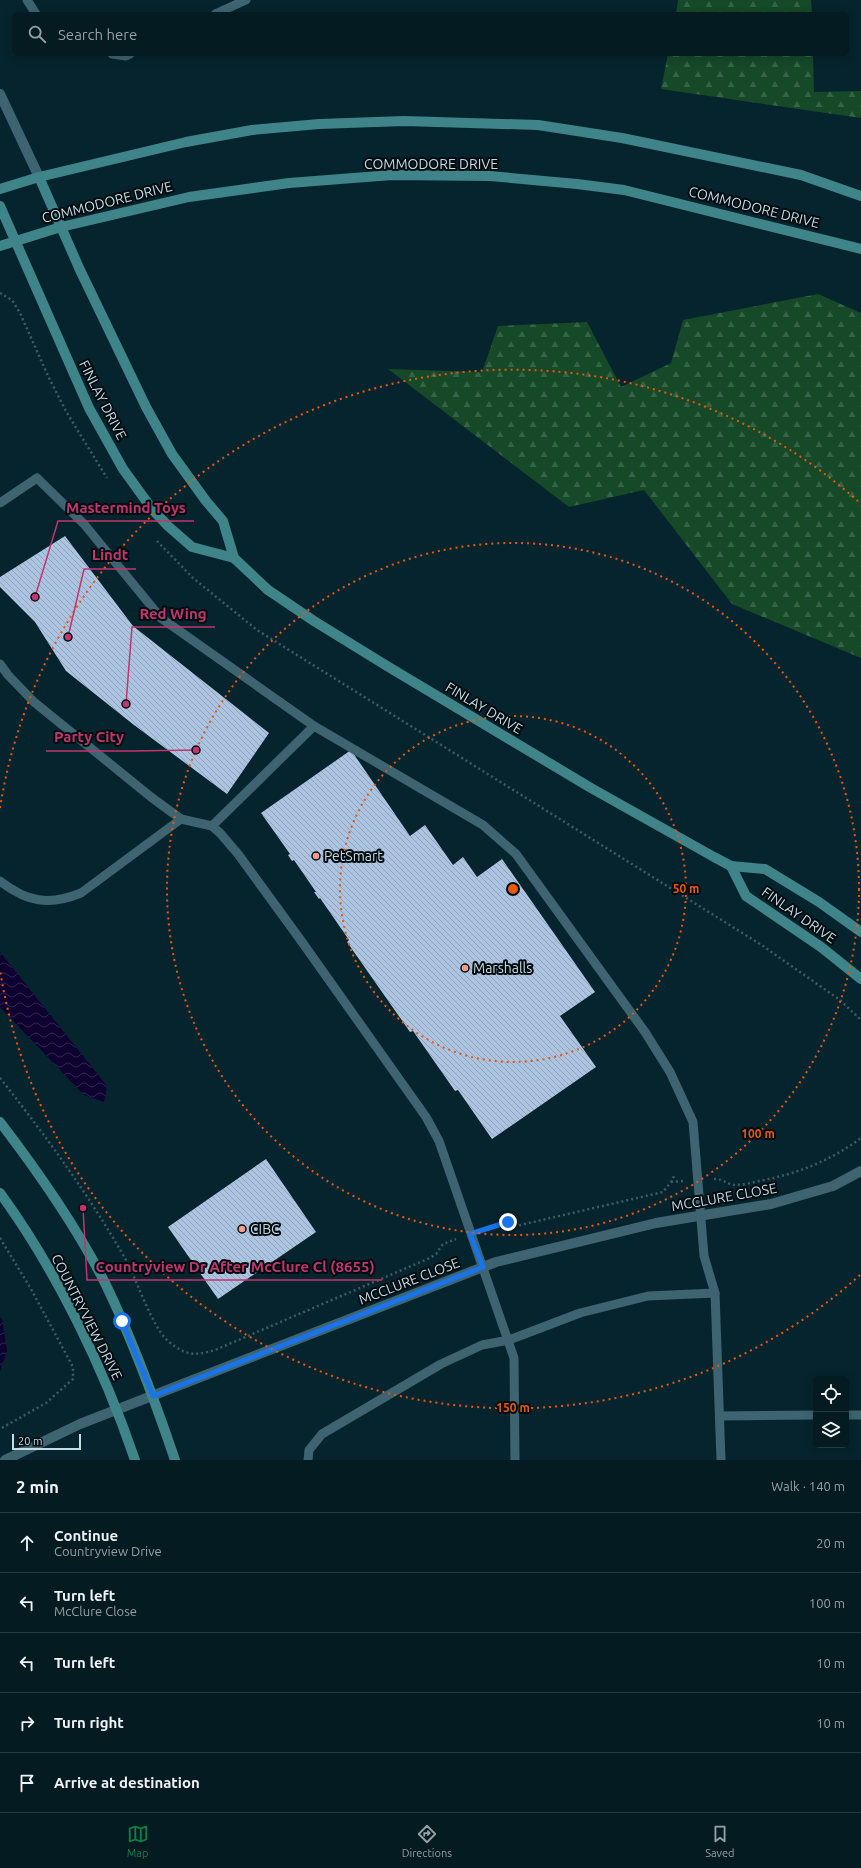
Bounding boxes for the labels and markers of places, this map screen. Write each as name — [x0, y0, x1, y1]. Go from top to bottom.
callout: Mastermind Toys — [58, 494, 194, 521]
callout: Lindt — [84, 542, 136, 569]
callout: Red Wing — [132, 600, 215, 627]
callout: Party City — [46, 724, 132, 751]
place label: PetSmart — [324, 848, 383, 864]
marker: PetSmart — [311, 851, 321, 861]
centre of rings — [506, 882, 520, 896]
place label: Marshalls — [473, 960, 532, 976]
marker: Marshalls — [460, 963, 470, 973]
place label: CIBC — [250, 1221, 280, 1237]
marker: CIBC — [237, 1224, 247, 1234]
callout: Countryview Dr After McClure Cl (8655) — [87, 1253, 382, 1280]

